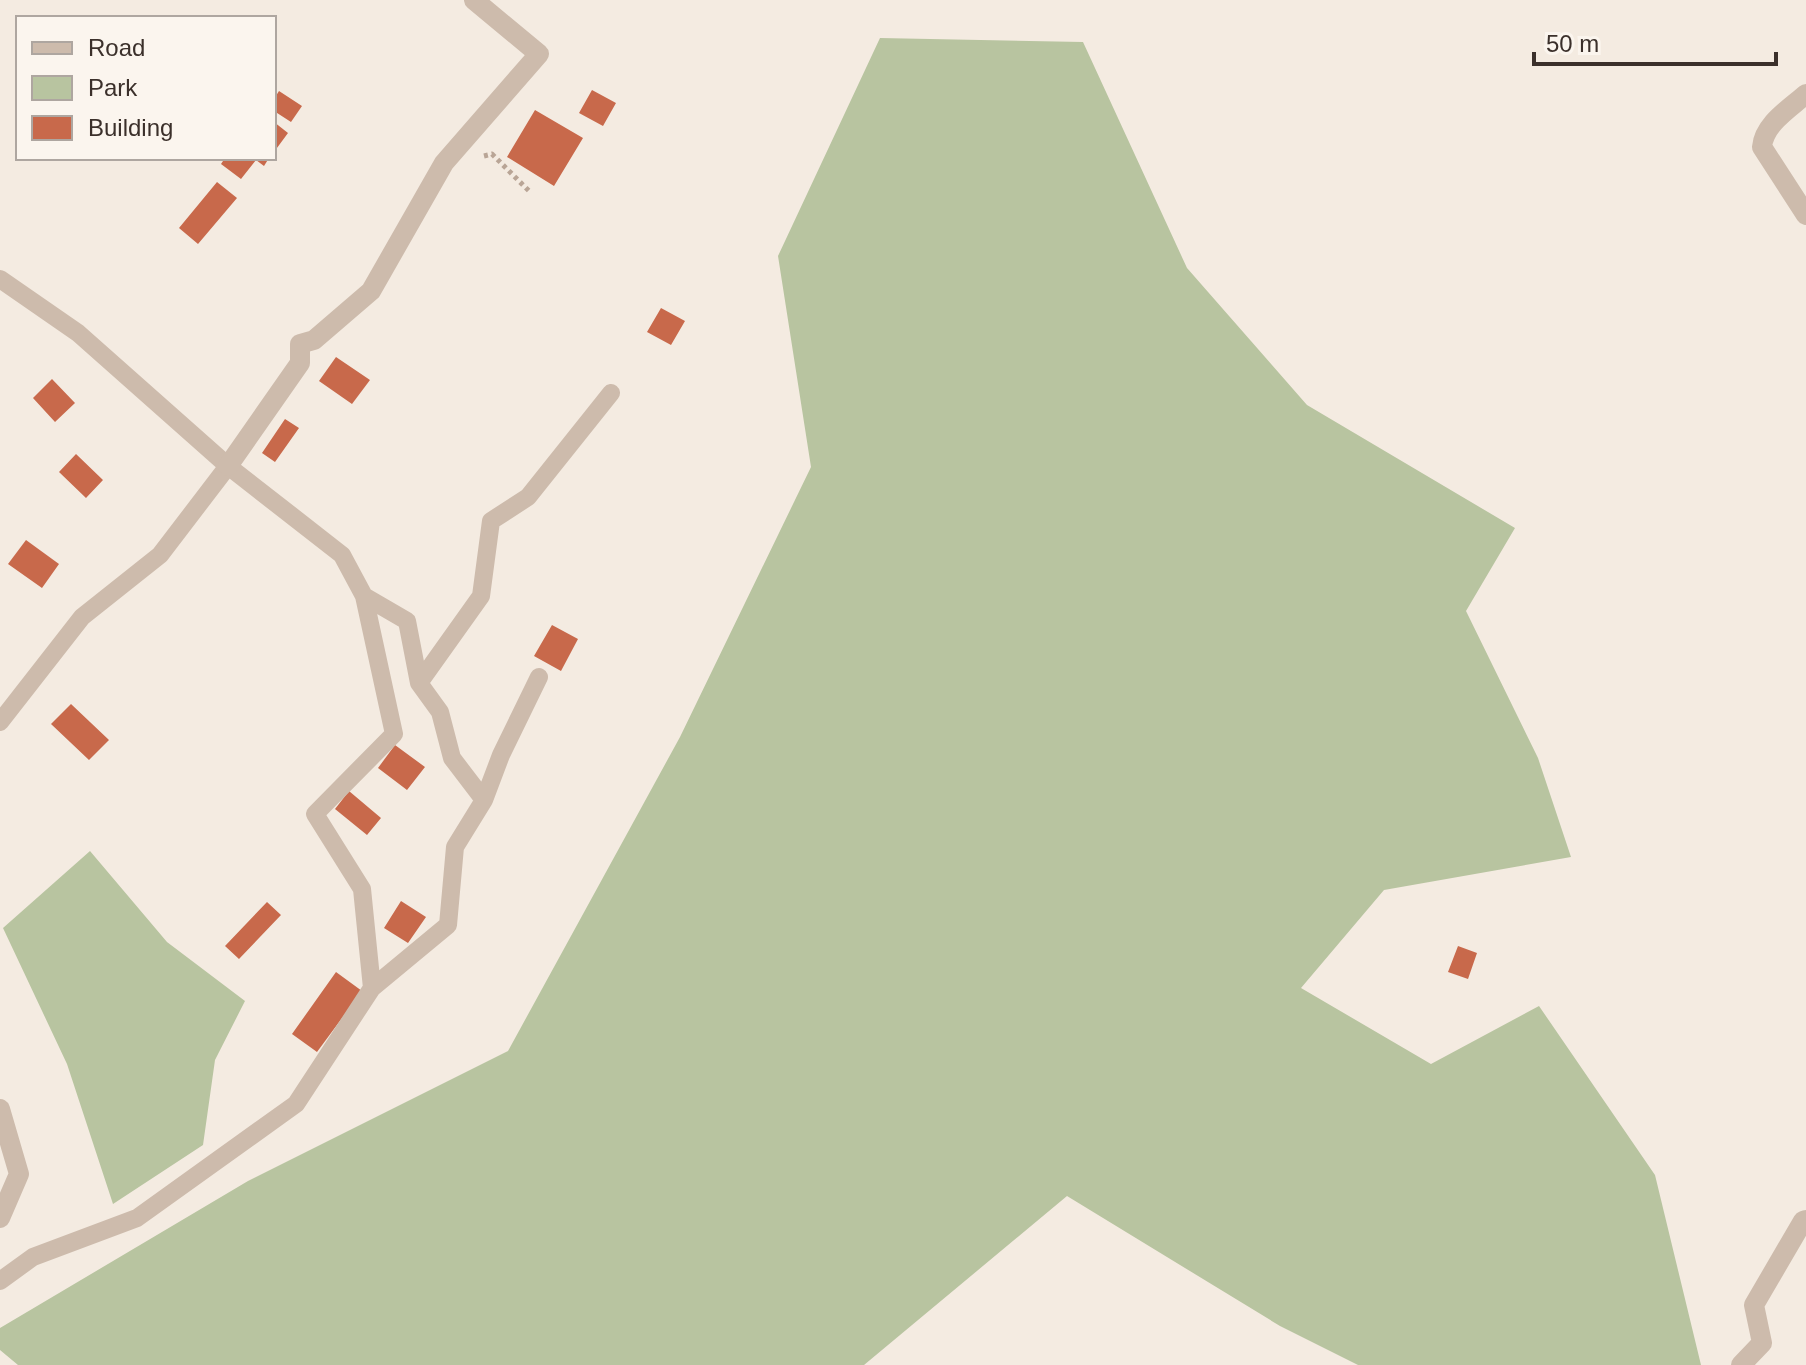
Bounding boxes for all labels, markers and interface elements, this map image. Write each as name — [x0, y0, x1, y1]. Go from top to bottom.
legend — [16, 16, 276, 160]
scale bar — [1534, 16, 1776, 66]
text: 50 m — [1546, 30, 1599, 57]
text: Road — [88, 34, 145, 61]
text: Park — [88, 74, 138, 101]
text: Building — [88, 114, 173, 141]

